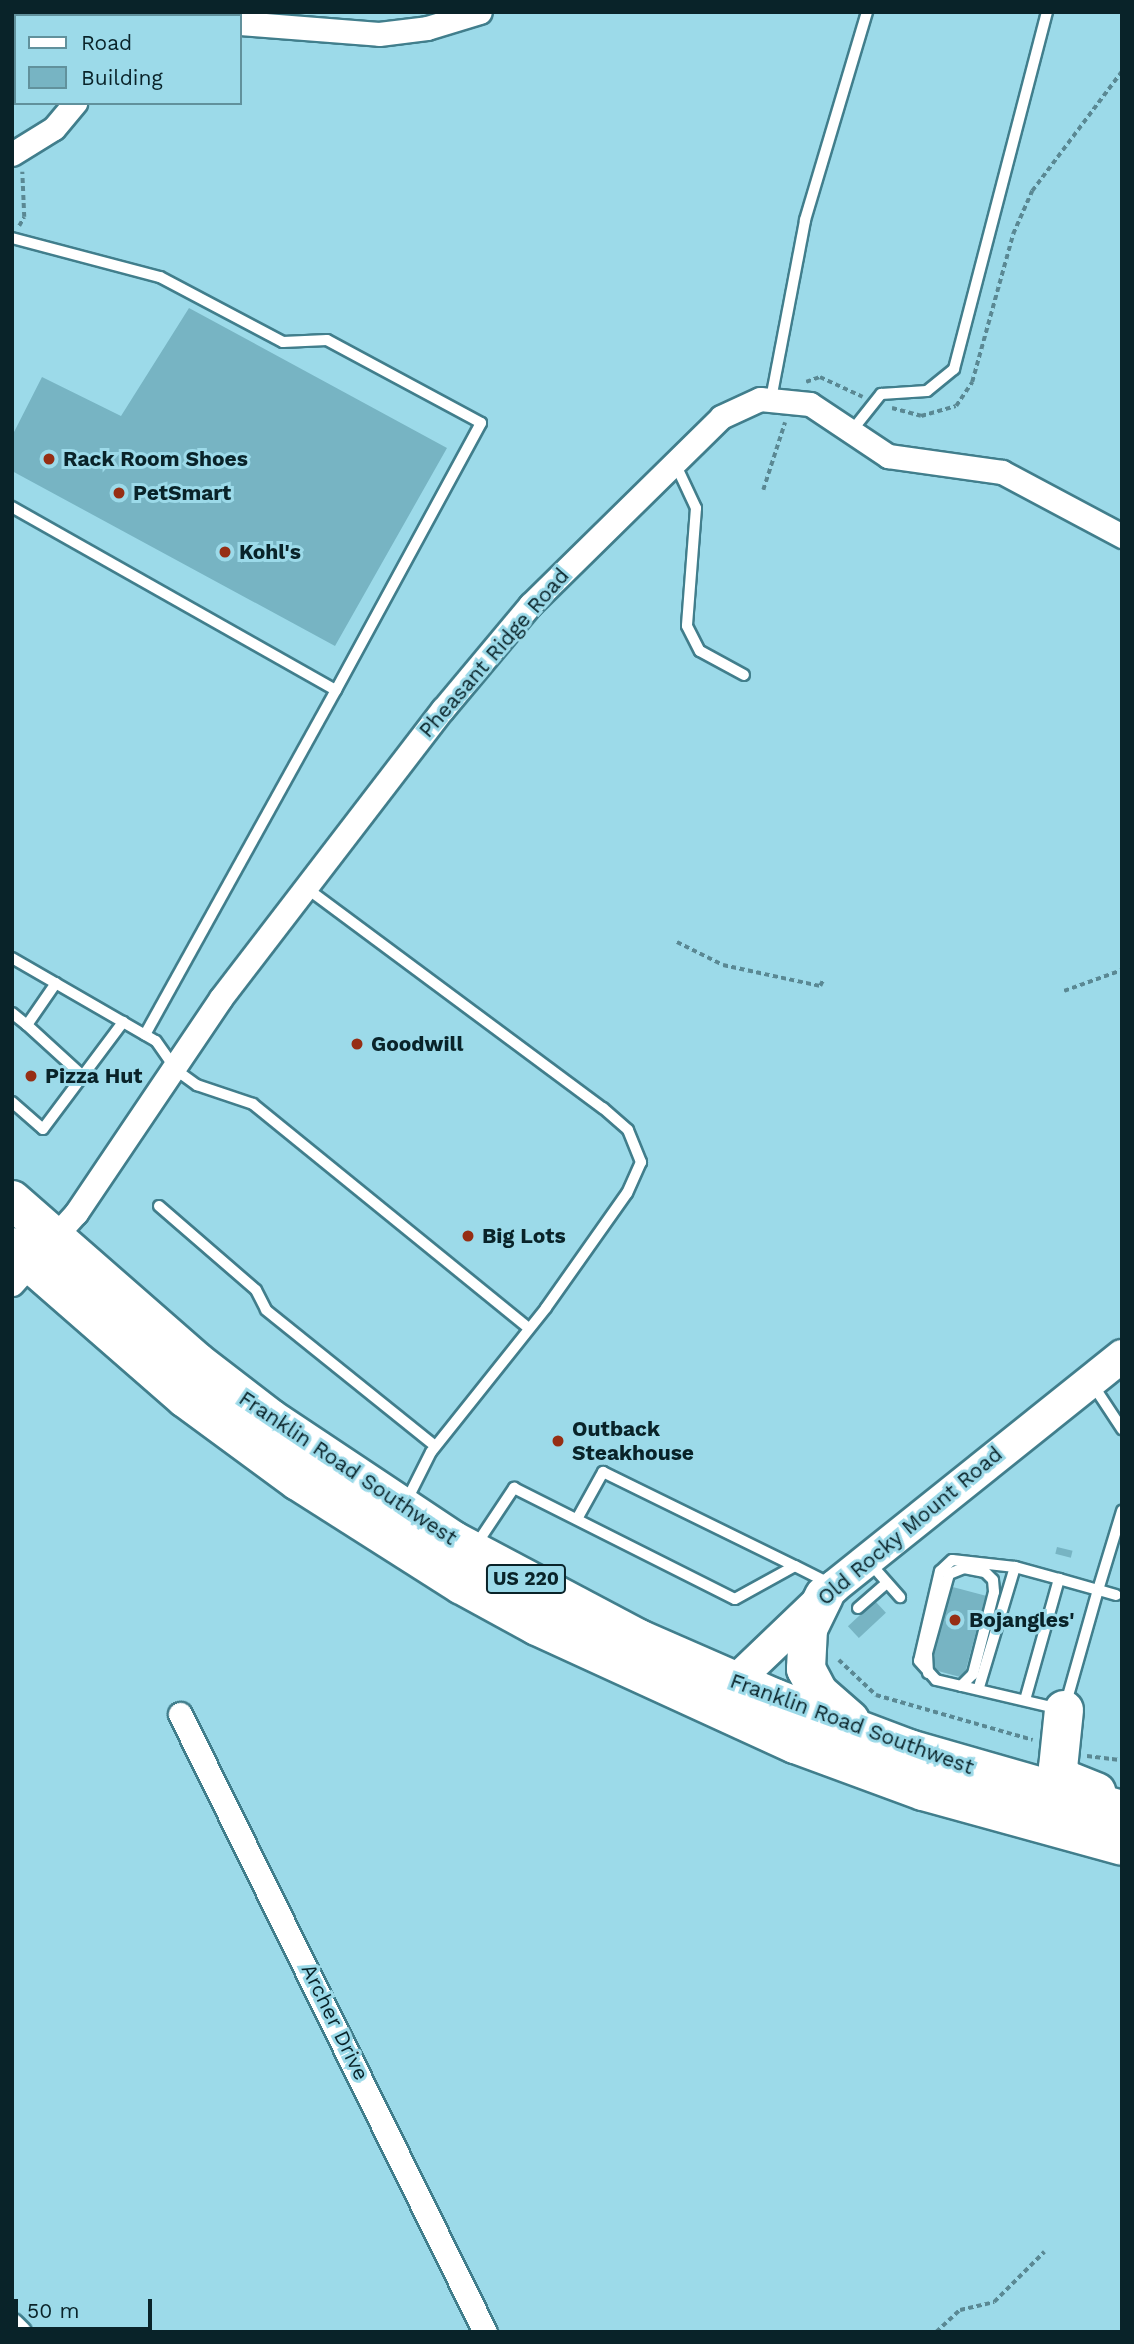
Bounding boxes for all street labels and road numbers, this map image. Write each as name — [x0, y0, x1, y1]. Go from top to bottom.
street label: Pheasant Ridge Road — [414, 563, 574, 743]
street label: Franklin Road Southwest — [234, 1386, 462, 1550]
street label: Old Rocky Mount Road — [812, 1441, 1008, 1611]
road number: US 220 — [486, 1564, 566, 1595]
street label: Franklin Road Southwest — [727, 1668, 977, 1780]
street label: Archer Drive — [296, 1959, 374, 2085]

